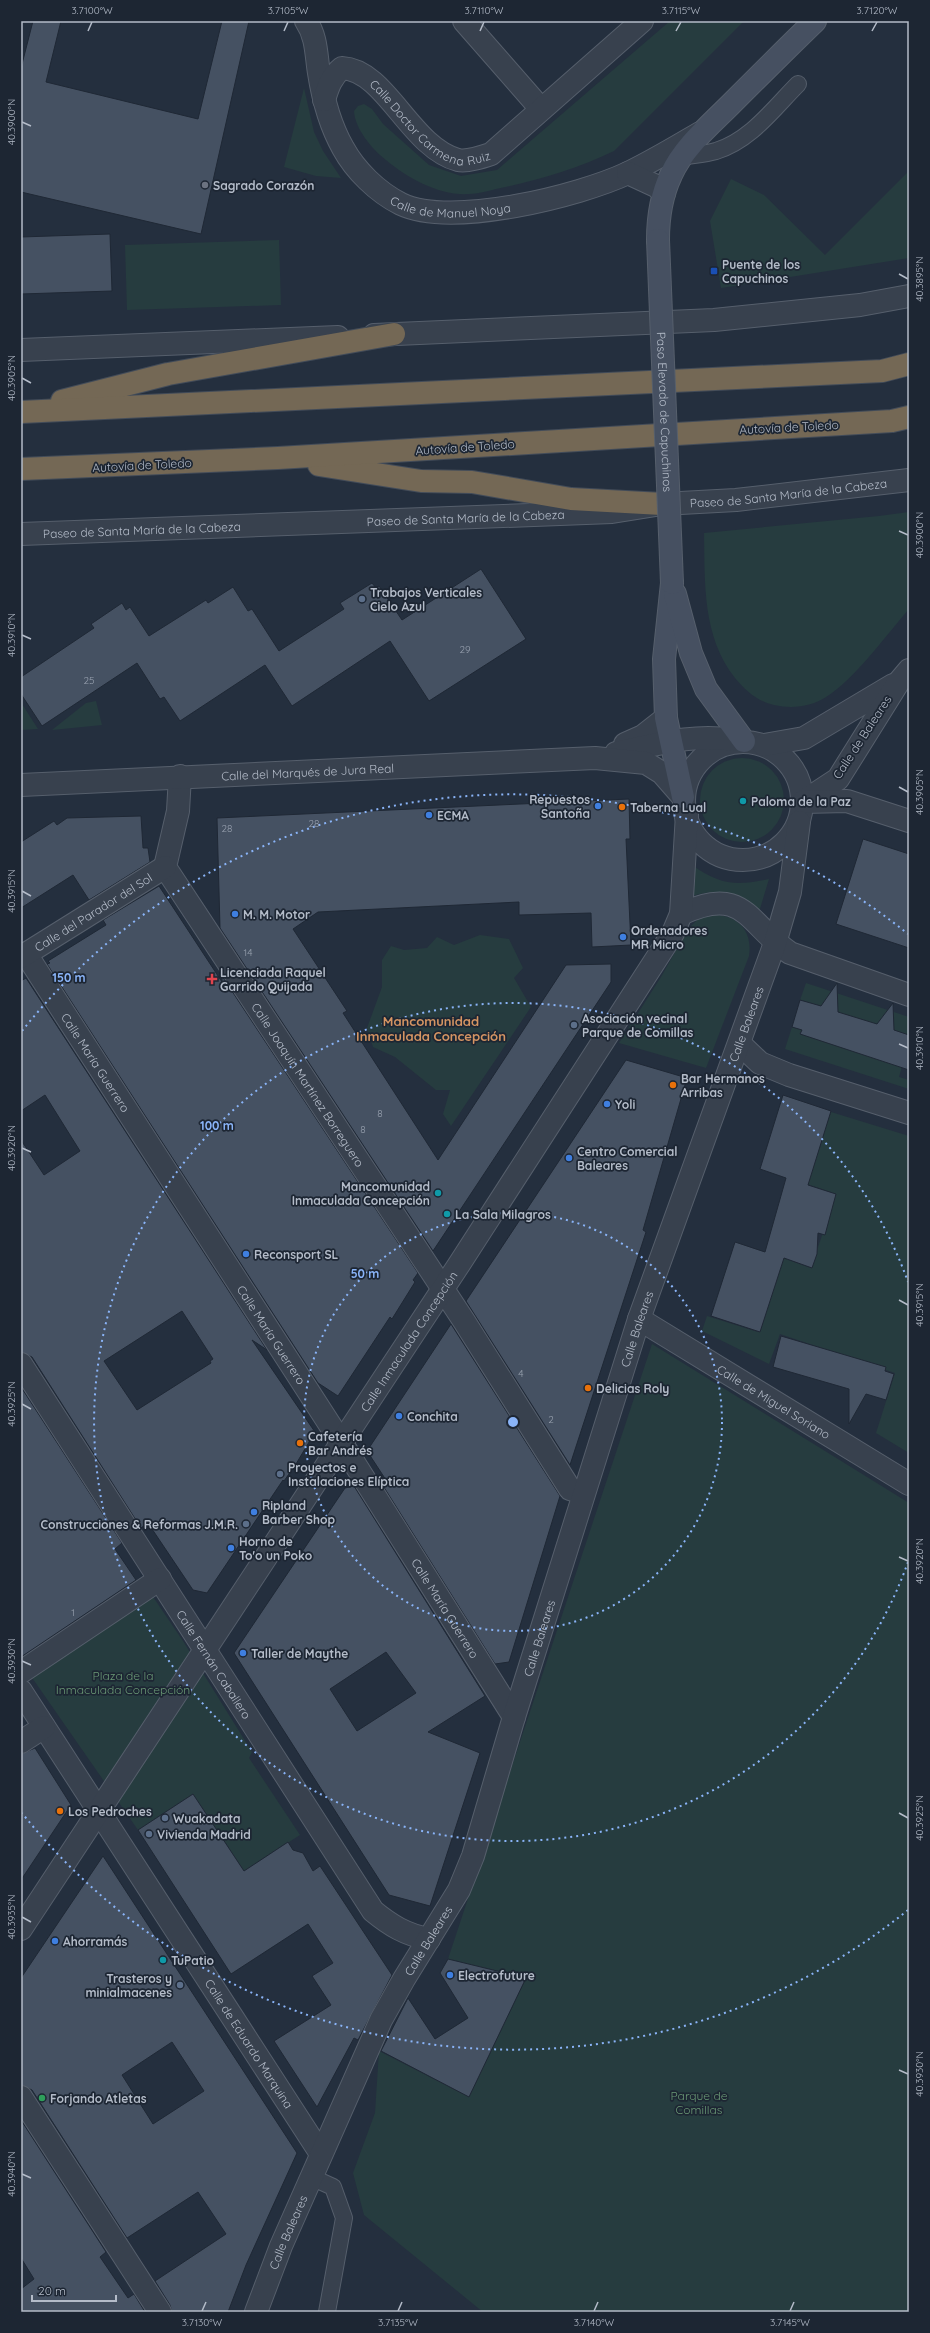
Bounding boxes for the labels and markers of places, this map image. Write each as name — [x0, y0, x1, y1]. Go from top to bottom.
place label: Sagrado Corazón — [213, 178, 314, 193]
marker: Sagrado Corazón — [200, 180, 210, 190]
place label: Puente de los Capuchinos — [722, 257, 800, 286]
marker: Puente de los Capuchinos — [709, 266, 719, 276]
place label: Trabajos Verticales Cielo Azul — [370, 585, 482, 614]
marker: Trabajos Verticales Cielo Azul — [357, 594, 367, 604]
place label: Repuestos Santoña — [529, 792, 590, 821]
place label: Paloma de la Paz — [751, 794, 851, 809]
marker: Paloma de la Paz — [738, 796, 748, 806]
place label: Taberna Lual — [630, 800, 706, 815]
marker: Repuestos Santoña — [593, 801, 603, 811]
marker: Taberna Lual — [617, 802, 627, 812]
place label: ECMA — [437, 808, 469, 823]
marker: ECMA — [424, 810, 434, 820]
place label: M. M. Motor — [243, 907, 310, 922]
marker: M. M. Motor — [230, 909, 240, 919]
place label: Ordenadores MR Micro — [631, 923, 707, 952]
marker: Ordenadores MR Micro — [618, 932, 628, 942]
place label: Licenciada Raquel Garrido Quijada — [220, 965, 326, 994]
marker: Licenciada Raquel Garrido Quijada — [207, 974, 217, 984]
place label: Asociación vecinal Parque de Comillas — [582, 1011, 694, 1040]
marker: Asociación vecinal Parque de Comillas — [569, 1020, 579, 1030]
place label: Bar Hermanos Arribas — [681, 1071, 765, 1100]
marker: Bar Hermanos Arribas — [668, 1080, 678, 1090]
place label: Yoli — [615, 1097, 635, 1112]
marker: Yoli — [602, 1099, 612, 1109]
place label: Centro Comercial Baleares — [577, 1144, 677, 1173]
marker: Centro Comercial Baleares — [564, 1153, 574, 1163]
place label: Mancomunidad Inmaculada Concepción — [292, 1179, 430, 1208]
marker: Mancomunidad Inmaculada Concepción — [433, 1188, 443, 1198]
place label: La Sala Milagros — [455, 1207, 551, 1222]
marker: La Sala Milagros — [442, 1209, 452, 1219]
place label: Reconsport SL — [254, 1247, 339, 1262]
marker: Reconsport SL — [241, 1249, 251, 1259]
place label: Delicias Roly — [596, 1381, 669, 1396]
marker: Delicias Roly — [583, 1383, 593, 1393]
place label: Conchita — [407, 1409, 458, 1424]
marker: Conchita — [394, 1411, 404, 1421]
centre of rings — [506, 1415, 520, 1429]
place label: Cafetería Bar Andrés — [308, 1429, 372, 1458]
marker: Cafetería Bar Andrés — [295, 1438, 305, 1448]
place label: Proyectos e Instalaciones Elíptica — [288, 1460, 409, 1489]
marker: Proyectos e Instalaciones Elíptica — [275, 1469, 285, 1479]
place label: Ripland Barber Shop — [262, 1498, 335, 1527]
marker: Ripland Barber Shop — [249, 1507, 259, 1517]
place label: Construcciones & Reformas J.M.R. — [41, 1517, 238, 1532]
marker: Construcciones & Reformas J.M.R. — [241, 1519, 251, 1529]
place label: Horno de To'o un Poko — [239, 1534, 313, 1563]
marker: Horno de To'o un Poko — [226, 1543, 236, 1553]
place label: Taller de Maythe — [251, 1646, 348, 1661]
marker: Taller de Maythe — [238, 1648, 248, 1658]
place label: Los Pedroches — [68, 1804, 152, 1819]
marker: Los Pedroches — [55, 1806, 65, 1816]
place label: Wuakadata — [173, 1811, 241, 1826]
marker: Wuakadata — [160, 1813, 170, 1823]
place label: Vivienda Madrid — [157, 1827, 251, 1842]
marker: Vivienda Madrid — [144, 1829, 154, 1839]
place label: Ahorramás — [63, 1934, 128, 1949]
marker: Ahorramás — [50, 1936, 60, 1946]
place label: TuPatio — [171, 1953, 215, 1968]
marker: TuPatio — [158, 1955, 168, 1965]
place label: Electrofuture — [458, 1968, 535, 1983]
marker: Electrofuture — [445, 1970, 455, 1980]
place label: Trasteros y minialmacenes — [85, 1971, 172, 2000]
marker: Trasteros y minialmacenes — [175, 1980, 185, 1990]
place label: Forjando Atletas — [50, 2091, 147, 2106]
marker: Forjando Atletas — [37, 2093, 47, 2103]

